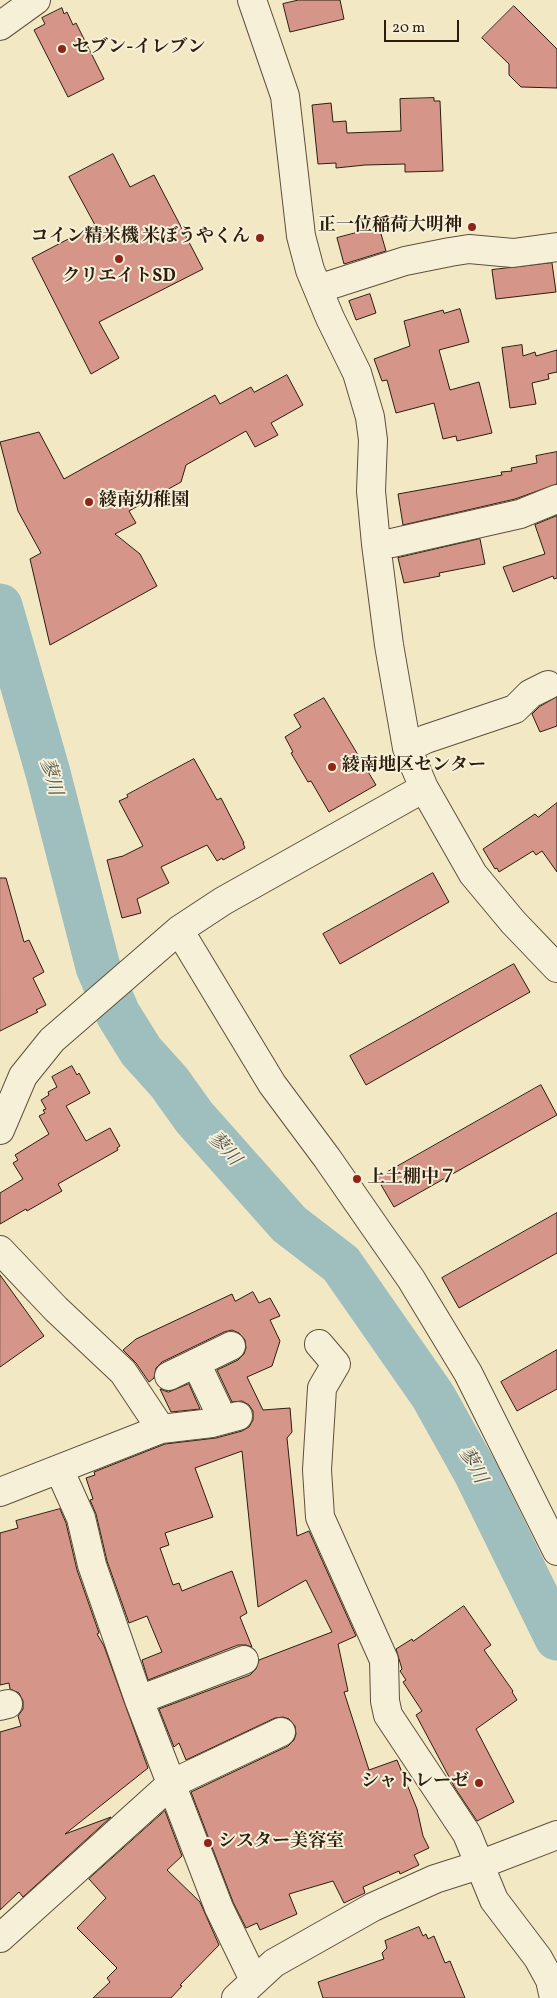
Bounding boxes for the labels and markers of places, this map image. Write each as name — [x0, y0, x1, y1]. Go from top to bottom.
place label: セブン-イレブン — [72, 38, 206, 60]
marker: セブン-イレブン — [56, 43, 68, 55]
place label: 正一位稲荷大明神 — [318, 216, 462, 238]
marker: 正一位稲荷大明神 — [466, 221, 478, 233]
place label: コイン精米機 米ぼうやくん — [30, 227, 250, 249]
marker: コイン精米機 米ぼうやくん — [254, 232, 266, 244]
marker: クリエイトSD — [113, 253, 125, 265]
place label: クリエイトSD — [62, 267, 176, 289]
place label: 綾南幼稚園 — [99, 491, 189, 513]
marker: 綾南幼稚園 — [83, 496, 95, 508]
place label: 綾南地区センター — [342, 756, 486, 778]
marker: 綾南地区センター — [326, 761, 338, 773]
place label: 上土棚中７ — [367, 1168, 457, 1190]
marker: 上土棚中７ — [351, 1173, 363, 1185]
place label: シャトレーゼ — [361, 1772, 469, 1794]
marker: シャトレーゼ — [473, 1777, 485, 1789]
place label: シスター美容室 — [218, 1832, 344, 1854]
marker: シスター美容室 — [202, 1837, 214, 1849]

